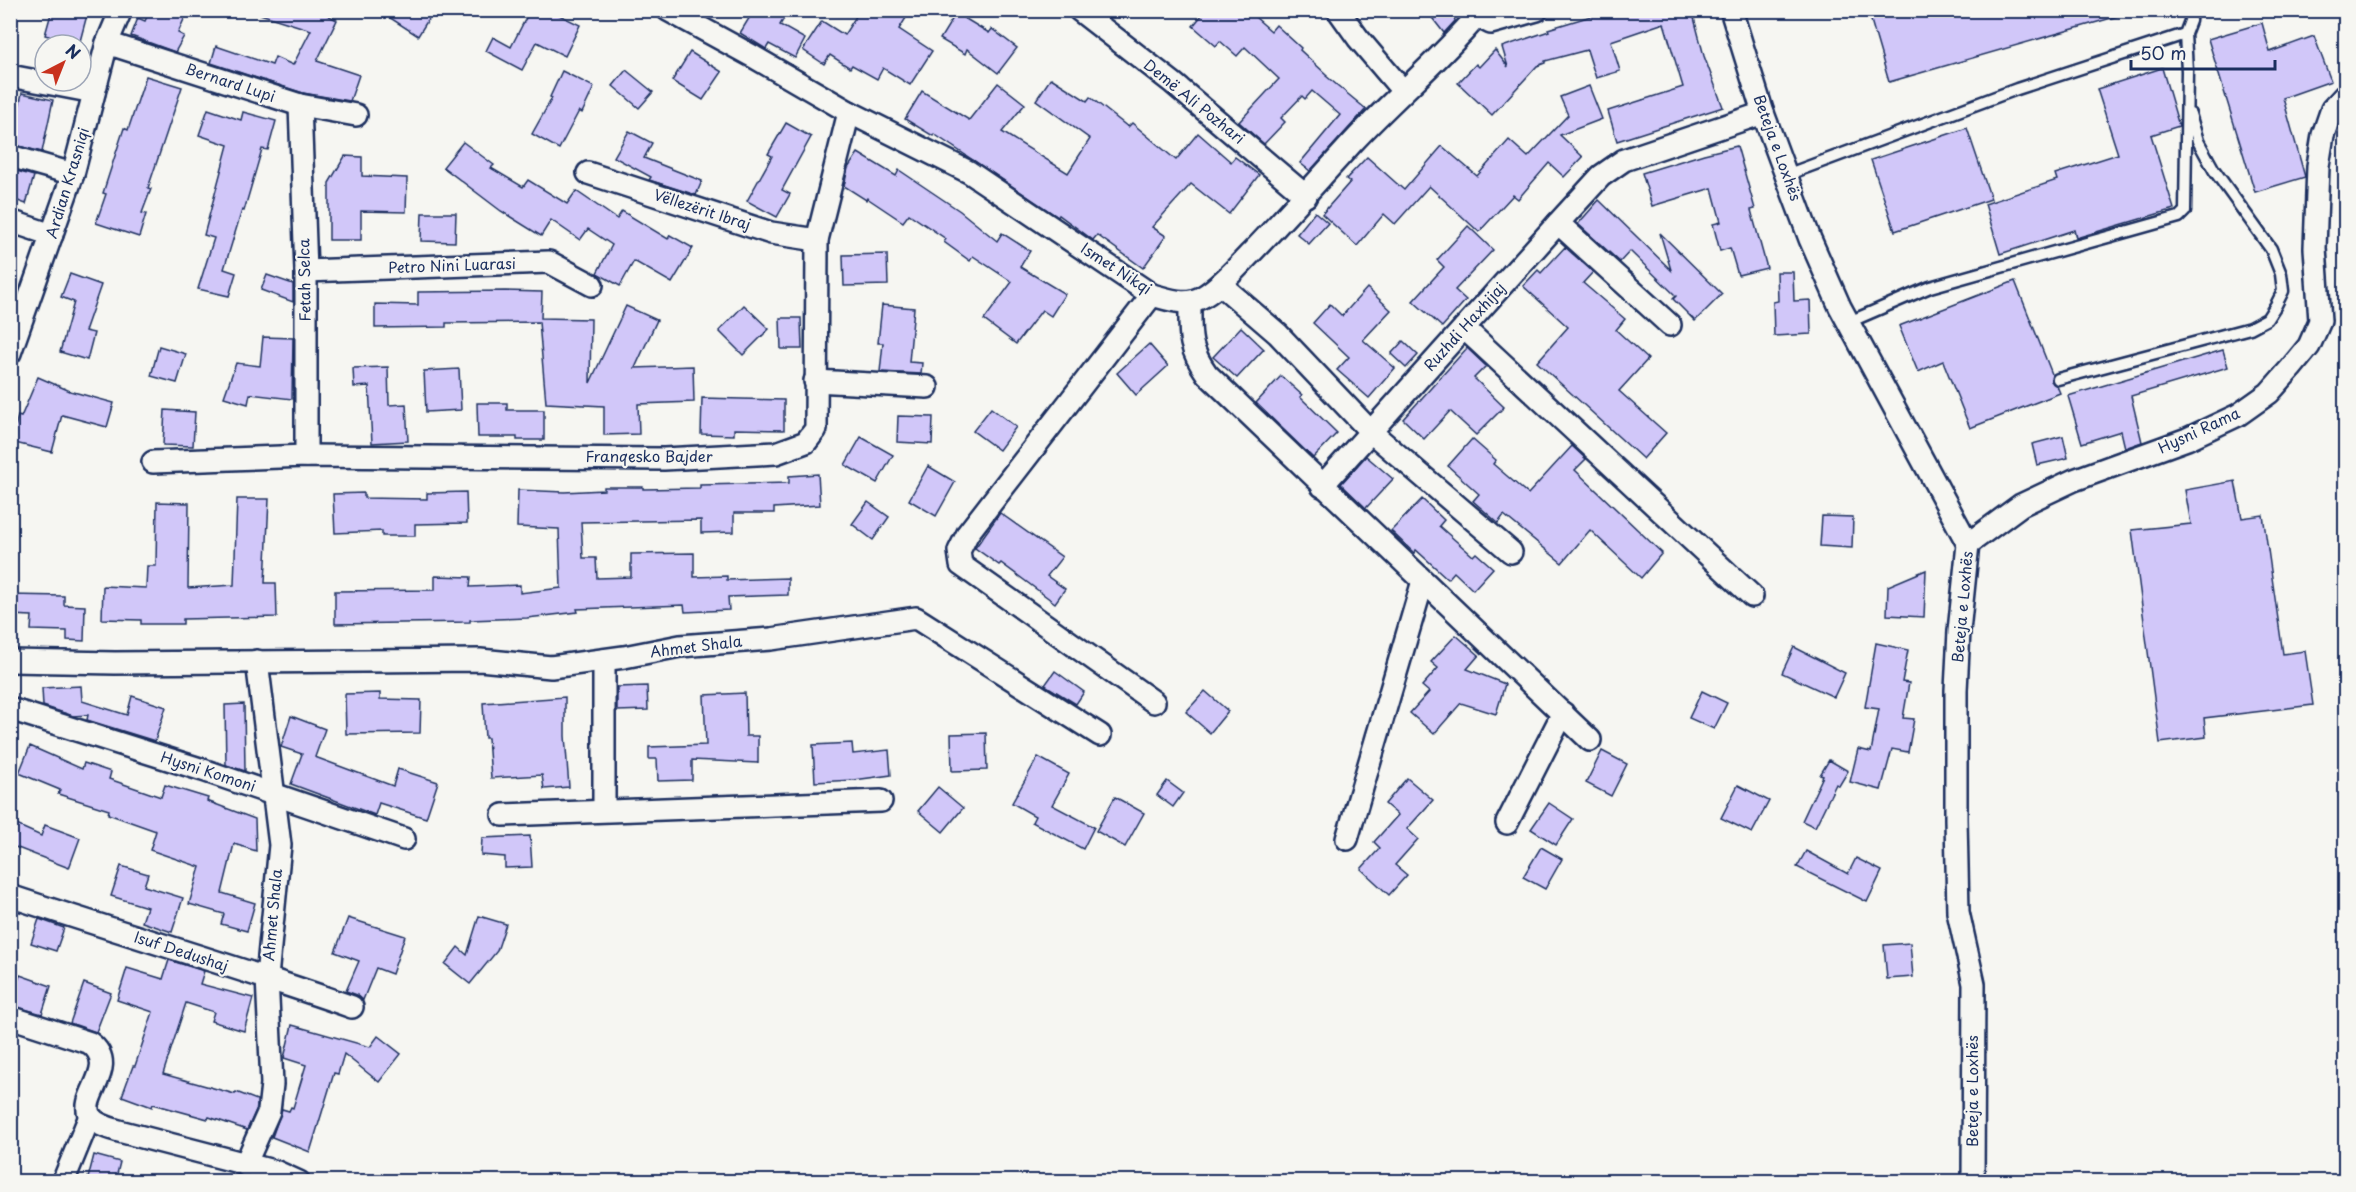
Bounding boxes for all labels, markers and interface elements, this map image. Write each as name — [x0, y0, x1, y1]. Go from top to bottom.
north arrow — [33, 33, 93, 93]
scale bar — [2131, 33, 2275, 71]
text: N — [61, 38, 86, 64]
text: 50 m — [2140, 39, 2187, 66]
street label: Demë Ali Pozhari — [1139, 53, 1250, 149]
street label: Bernard Lupi — [182, 56, 279, 107]
street label: Beteja e Loxhës — [1748, 91, 1808, 204]
street label: Ardian Krasniqi — [39, 124, 94, 241]
street label: Vëllezërit Ibraj — [651, 182, 754, 235]
street label: Ismet Nikqi — [1077, 236, 1157, 299]
street label: Fetah Selca — [291, 238, 316, 322]
street label: Petro Nini Luarasi — [388, 251, 516, 278]
street label: Ruzhdi Haxhijaj — [1418, 276, 1510, 376]
street label: Hysni Rama — [2154, 401, 2243, 459]
street label: Franqesko Bajder — [586, 444, 713, 467]
street label: Beteja e Loxhës — [1945, 550, 1978, 664]
street label: Ahmet Shala — [649, 628, 744, 663]
street label: Hysni Komoni — [158, 744, 259, 797]
street label: Ahmet Shala — [256, 867, 287, 962]
street label: Isuf Dedushaj — [131, 925, 232, 977]
street label: Beteja e Loxhës — [1960, 1035, 1983, 1147]

